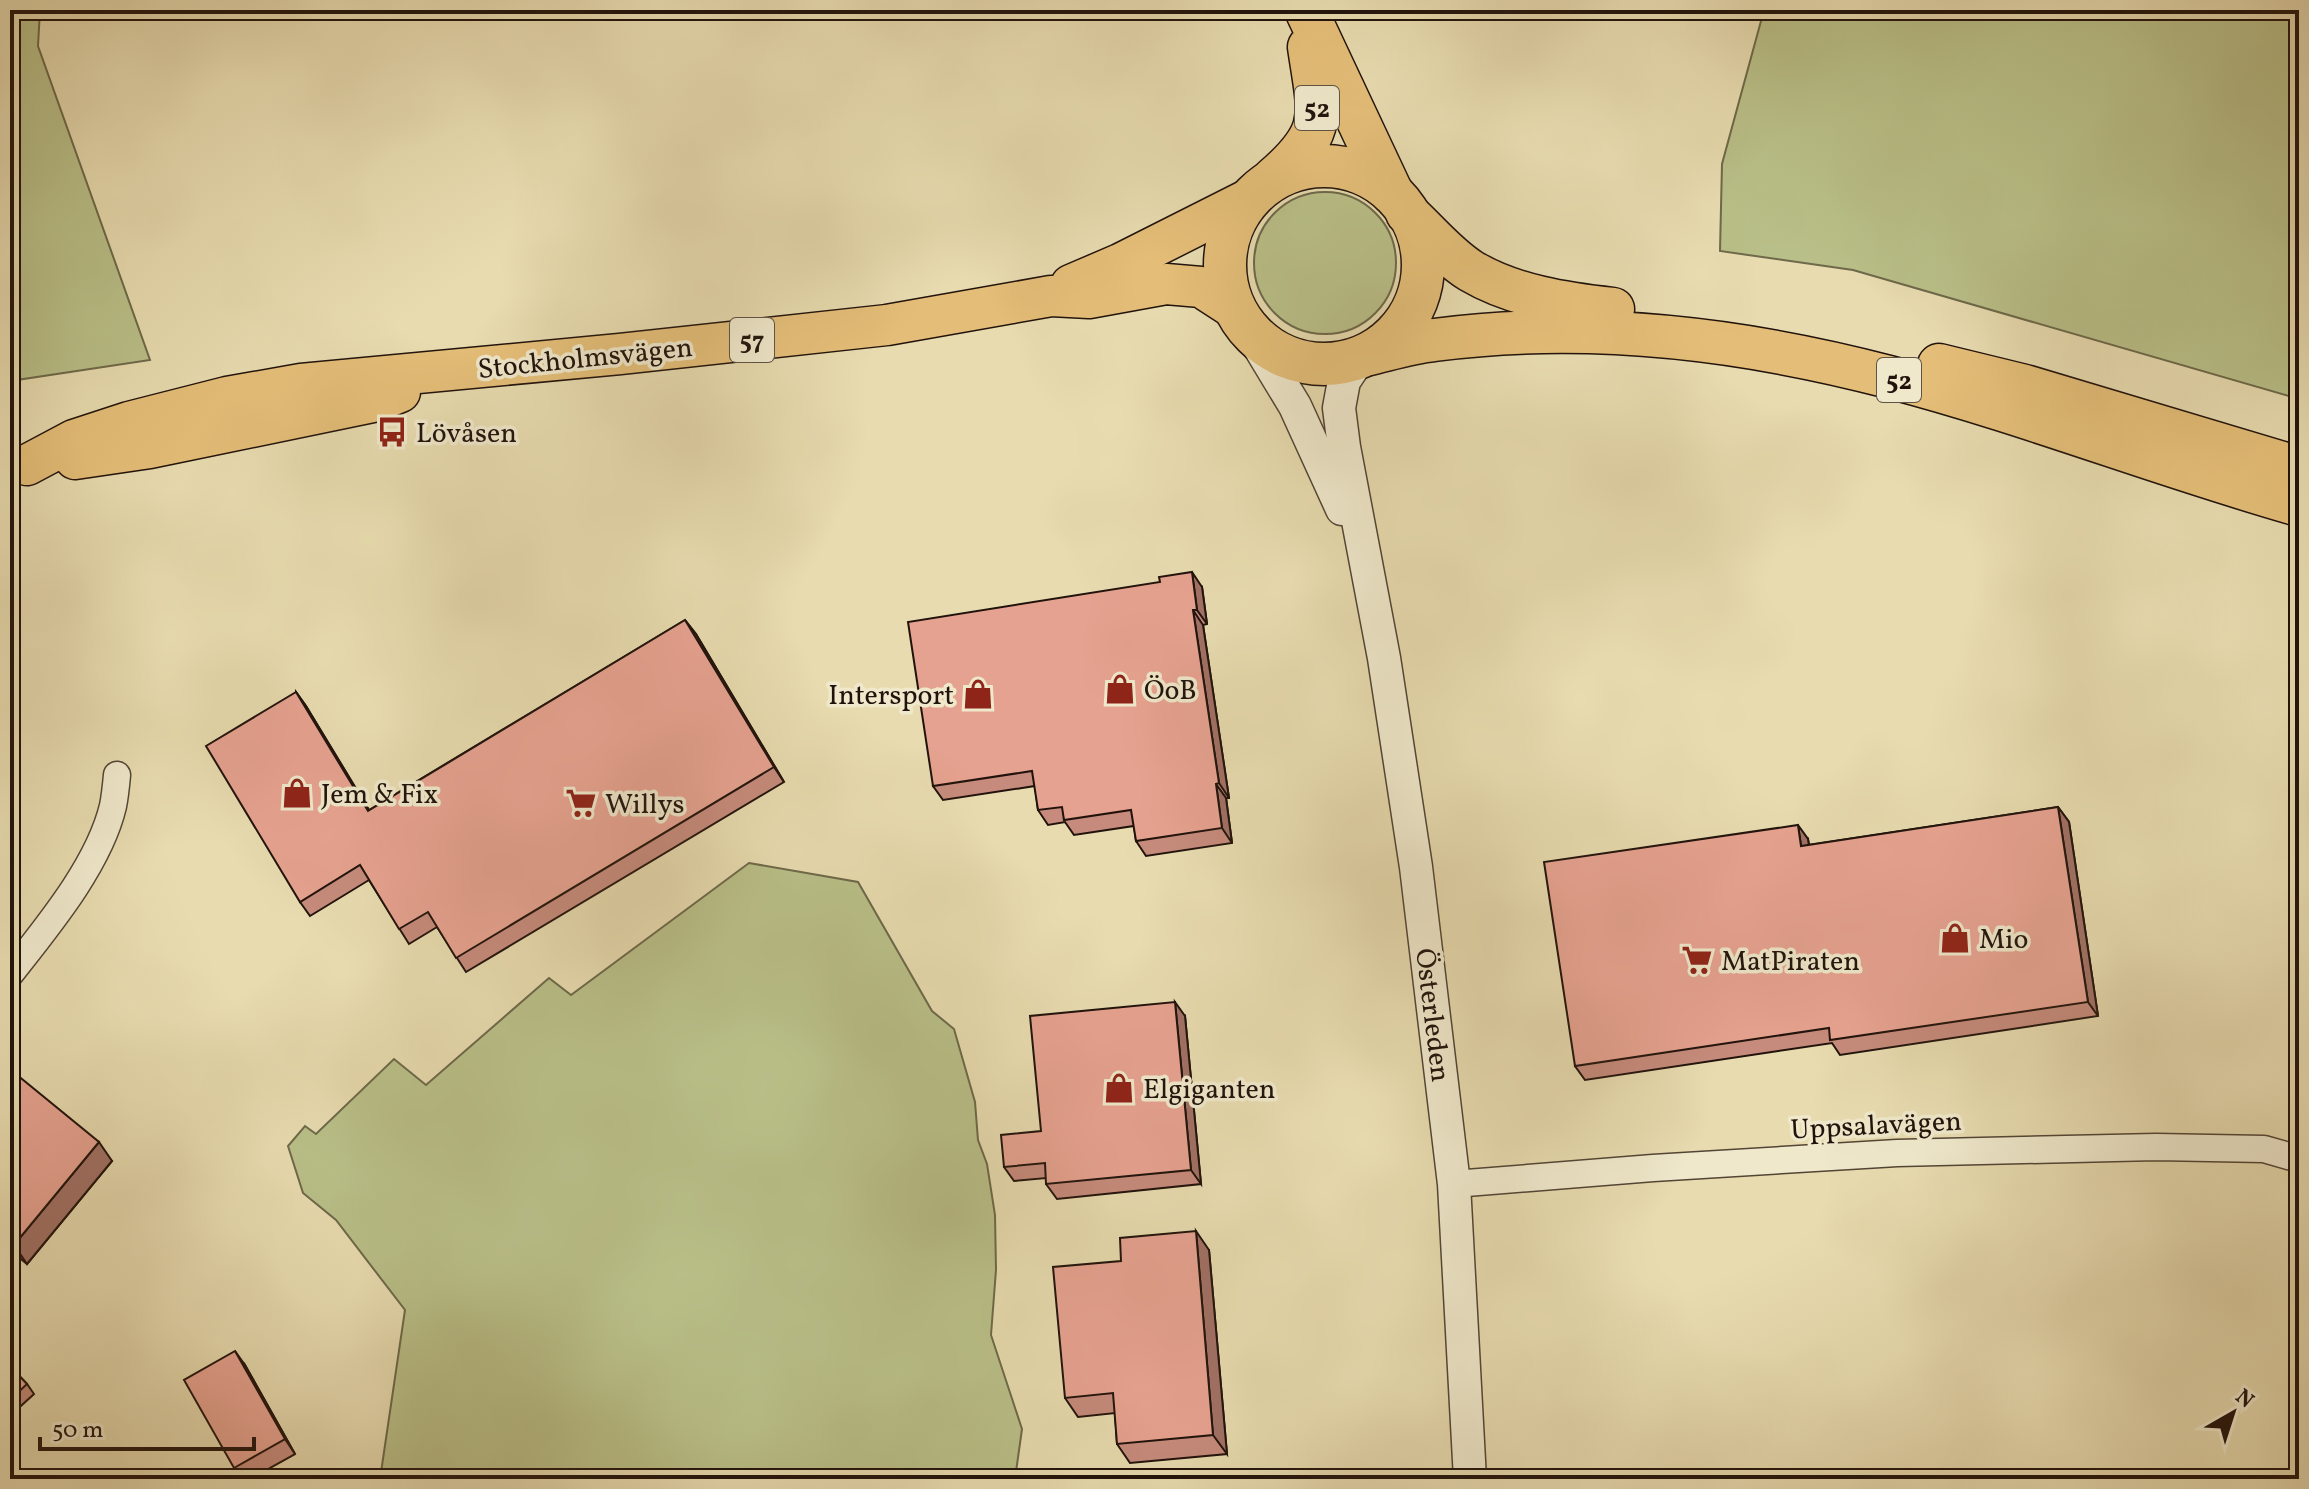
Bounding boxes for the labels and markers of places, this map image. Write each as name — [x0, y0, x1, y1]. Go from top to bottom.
bus stop icon: Lövåsen — [375, 415, 409, 449]
place label: Lövåsen — [416, 415, 517, 454]
shop icon: ÖoB — [1103, 672, 1137, 706]
place label: ÖoB — [1144, 672, 1197, 711]
place label: Intersport — [828, 677, 954, 716]
shop icon: Intersport — [961, 677, 995, 711]
shop icon: Jem & Fix — [280, 776, 314, 810]
place label: Jem & Fix — [321, 776, 438, 815]
supermarket icon: Willys — [564, 786, 598, 820]
place label: Willys — [605, 786, 685, 825]
shop icon: Mio — [1938, 921, 1972, 955]
place label: Mio — [1979, 921, 2028, 960]
supermarket icon: MatPiraten — [1680, 943, 1714, 977]
place label: MatPiraten — [1721, 943, 1860, 982]
shop icon: Elgiganten — [1102, 1071, 1136, 1105]
place label: Elgiganten — [1143, 1071, 1275, 1110]

